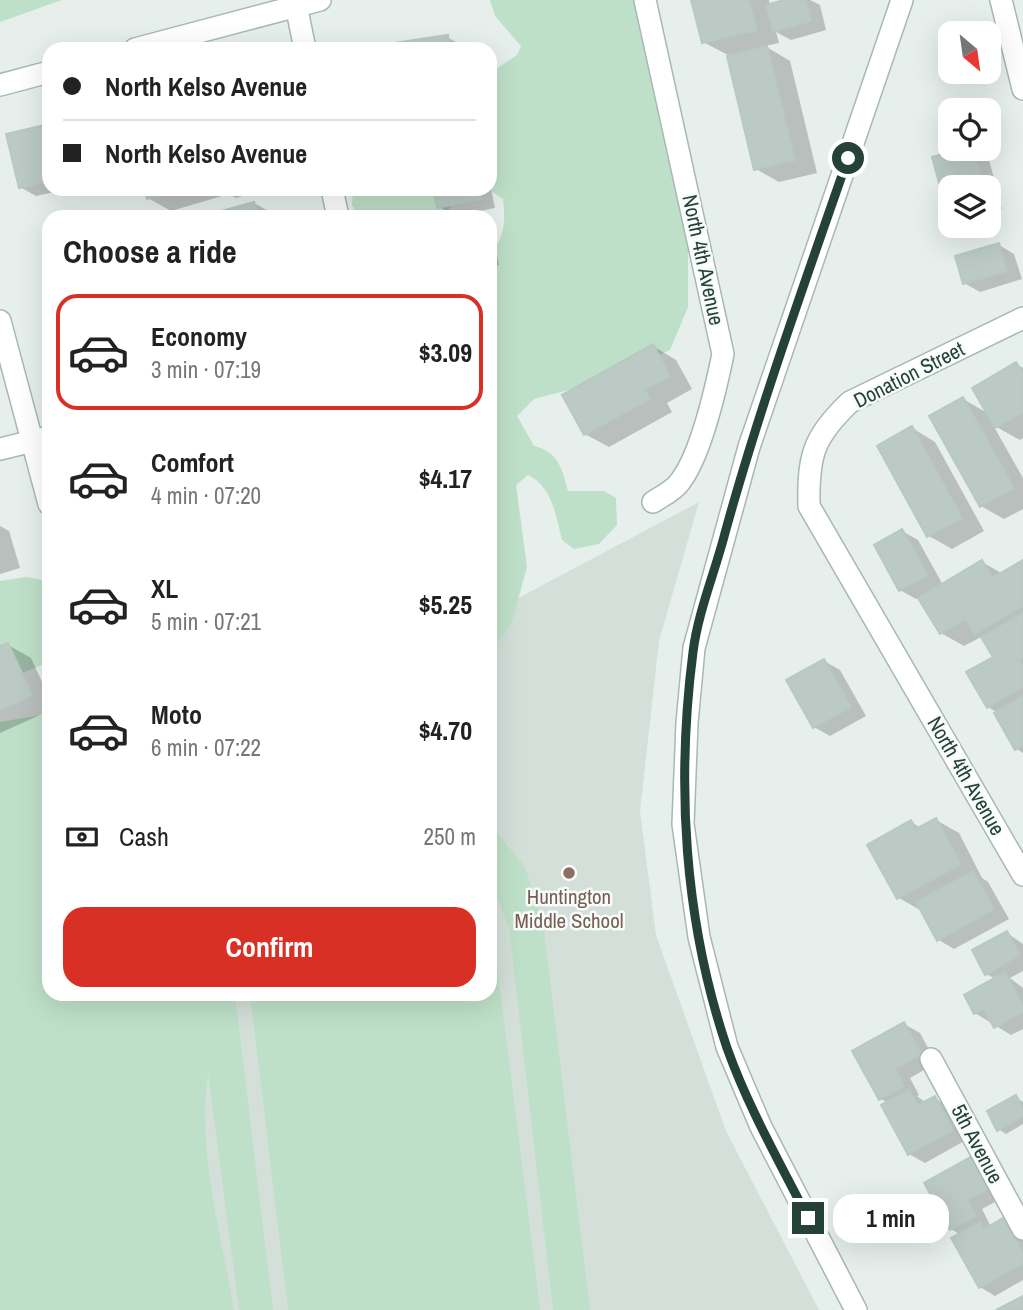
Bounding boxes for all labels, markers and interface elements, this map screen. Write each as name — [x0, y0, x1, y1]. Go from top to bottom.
north arrow — [938, 21, 1001, 84]
map controls — [938, 21, 1001, 238]
text: North Kelso Avenue — [105, 69, 307, 104]
button: locate — [938, 98, 1001, 161]
text: North Kelso Avenue — [105, 136, 307, 171]
route start — [832, 142, 864, 174]
button: layers — [938, 175, 1001, 238]
street label: North 4th Avenue — [676, 192, 731, 328]
text: Choose a ride — [63, 230, 237, 273]
text: Economy — [151, 319, 247, 354]
icon: car — [67, 321, 130, 384]
street label: Donation Street — [848, 334, 969, 415]
text: $3.09 — [419, 335, 472, 370]
text: 3 min · 07:19 — [151, 354, 261, 385]
text: Comfort — [151, 445, 234, 480]
icon: car — [67, 447, 130, 510]
text: $4.17 — [419, 461, 472, 496]
text: 4 min · 07:20 — [151, 480, 261, 511]
text: XL — [151, 571, 178, 606]
icon: car — [67, 573, 130, 636]
text: $5.25 — [419, 587, 472, 622]
text: 5 min · 07:21 — [151, 606, 261, 637]
text: Moto — [151, 697, 202, 732]
icon: car — [67, 699, 130, 762]
street label: North 4th Avenue — [921, 711, 1012, 841]
text: $4.70 — [419, 713, 472, 748]
text: 6 min · 07:22 — [151, 732, 261, 763]
icon: cash — [63, 818, 101, 856]
text: Cash — [119, 819, 169, 854]
text: 250 m — [424, 821, 476, 852]
marker: Huntington Middle School — [561, 865, 577, 881]
place label: Huntington Middle School — [514, 882, 624, 935]
button: Confirm — [63, 907, 476, 987]
street label: 5th Avenue — [944, 1099, 1010, 1188]
callout: 1 min — [832, 1194, 948, 1242]
route end — [792, 1202, 824, 1234]
text: 1 min — [866, 1203, 916, 1234]

